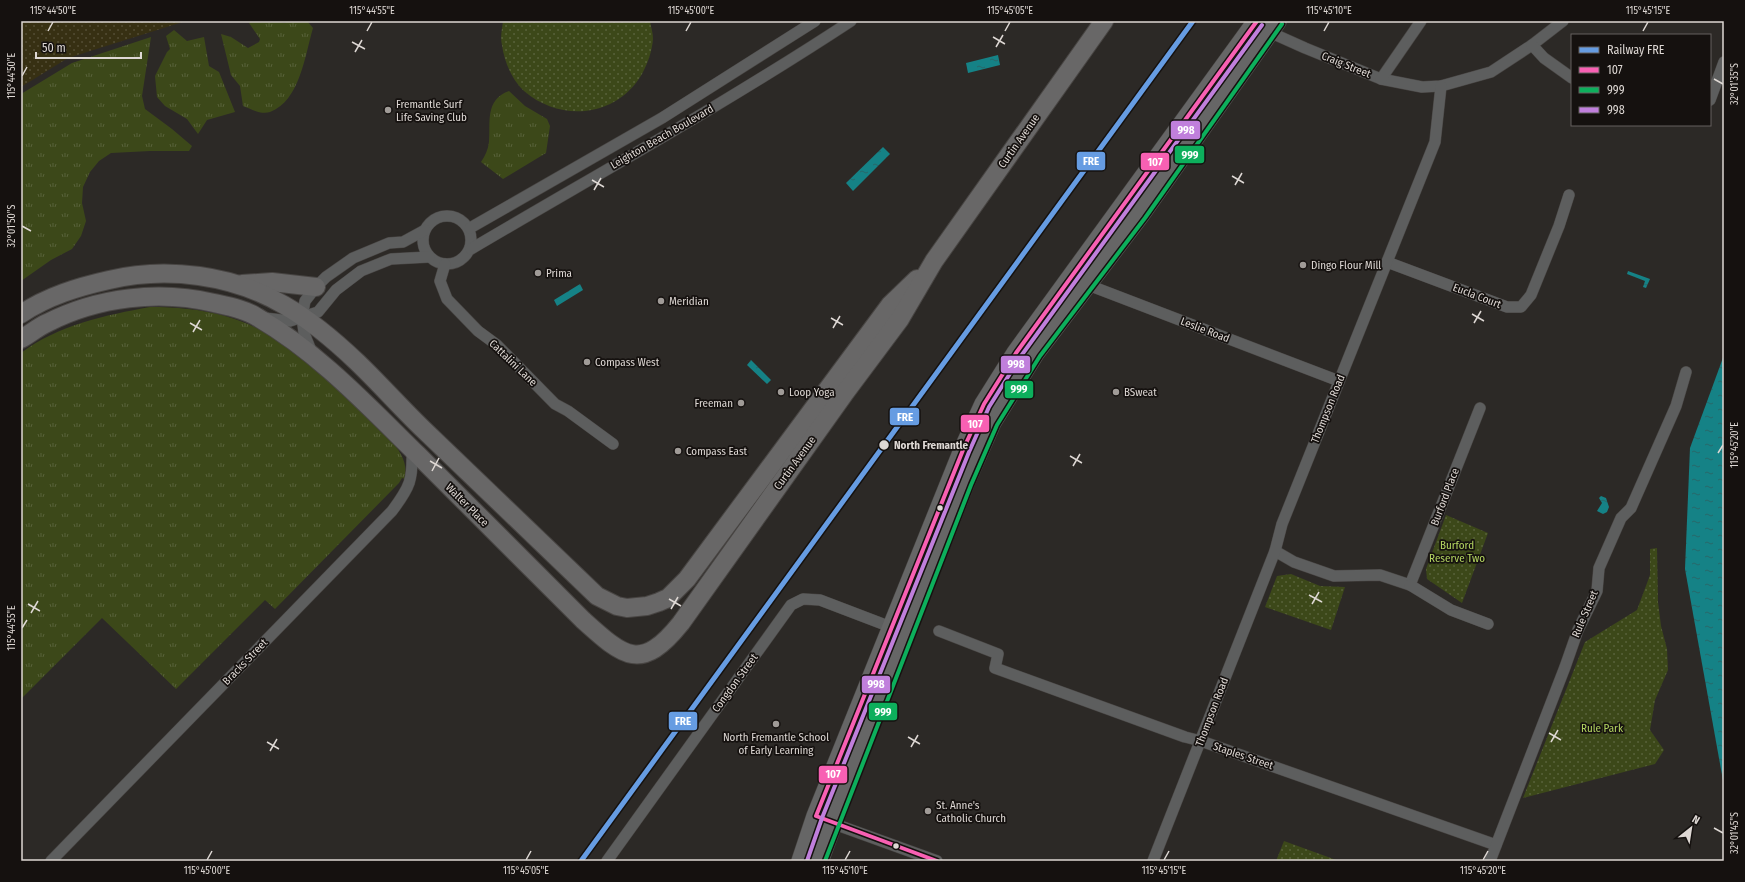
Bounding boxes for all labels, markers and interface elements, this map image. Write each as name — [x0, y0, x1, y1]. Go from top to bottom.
text: 115°44'50"E — [30, 5, 76, 17]
text: 115°44'55"E — [349, 5, 395, 17]
text: 115°45'00"E — [668, 5, 715, 17]
text: 115°45'05"E — [987, 5, 1033, 17]
text: 115°45'10"E — [1306, 5, 1352, 17]
text: 115°45'15"E — [1626, 5, 1671, 17]
scale bar — [36, 34, 141, 60]
legend — [1571, 34, 1711, 126]
text: 50 m — [42, 41, 66, 55]
text: Railway FRE — [1607, 43, 1665, 57]
street label: Craig Street — [1320, 49, 1373, 81]
text: 115°44'50"E — [6, 53, 18, 99]
text: 107 — [1607, 63, 1623, 77]
text: 32°01'35"S — [1729, 63, 1741, 105]
text: 999 — [1607, 83, 1625, 97]
place label: Fremantle Surf Life Saving Club — [396, 98, 467, 124]
street label: Leighton Beach Boulevard — [608, 102, 716, 172]
text: 998 — [1607, 103, 1625, 117]
marker: Fremantle Surf Life Saving Club — [383, 105, 393, 115]
street label: Curtin Avenue — [996, 112, 1042, 170]
line badge: 998 — [1170, 120, 1201, 140]
text: 998 — [1177, 124, 1195, 137]
line badge: 999 — [1174, 145, 1205, 164]
text: 999 — [1181, 149, 1199, 162]
line badge: FRE — [1076, 151, 1106, 171]
line badge: 107 — [1140, 152, 1170, 171]
text: FRE — [1083, 155, 1099, 168]
text: 107 — [1147, 156, 1163, 169]
text: 32°01'50"S — [6, 205, 18, 247]
place label: Dingo Flour Mill — [1311, 259, 1381, 272]
marker: Dingo Flour Mill — [1298, 260, 1308, 270]
place label: Prima — [546, 267, 572, 280]
marker: Prima — [533, 268, 543, 278]
street label: Eucla Court — [1451, 281, 1503, 311]
place label: Meridian — [669, 295, 709, 308]
marker: Meridian — [656, 296, 666, 306]
street label: Leslie Road — [1179, 315, 1231, 345]
street label: Cattalini Lane — [486, 337, 540, 389]
line badge: 998 — [1000, 355, 1031, 374]
place label: Compass West — [595, 356, 660, 369]
marker: Compass West — [582, 357, 592, 367]
text: 998 — [1007, 358, 1025, 371]
street label: Thompson Road — [1308, 373, 1348, 445]
line badge: 999 — [1004, 380, 1034, 399]
text: 999 — [1010, 383, 1028, 396]
place label: Loop Yoga — [789, 386, 835, 399]
place label: BSweat — [1124, 386, 1157, 399]
marker: Loop Yoga — [776, 387, 786, 397]
marker: BSweat — [1111, 387, 1121, 397]
place label: Freeman — [695, 397, 733, 410]
marker: Freeman — [736, 398, 746, 408]
line badge: FRE — [889, 407, 920, 426]
text: FRE — [897, 411, 913, 424]
line badge: 107 — [960, 414, 990, 433]
text: 107 — [967, 418, 983, 431]
text: 115°45'20"E — [1729, 422, 1741, 468]
street label: Curtin Avenue — [771, 434, 819, 492]
marker: North Fremantle — [877, 438, 891, 452]
place label: North Fremantle — [894, 439, 969, 452]
place label: Compass East — [686, 445, 748, 458]
marker: Compass East — [673, 446, 683, 456]
street label: Burford Place — [1428, 466, 1462, 528]
street label: Walter Place — [443, 481, 491, 529]
unlabelled marker — [935, 503, 945, 513]
park label: Burford Reserve Two — [1429, 539, 1485, 565]
street label: Rule Street — [1569, 588, 1601, 639]
text: 115°44'55"E — [6, 605, 18, 651]
street label: Bracks Street — [220, 636, 270, 688]
street label: Congdon Street — [709, 651, 761, 715]
line badge: 998 — [861, 675, 891, 694]
street label: Thompson Road — [1193, 676, 1231, 748]
text: 998 — [867, 678, 885, 691]
line badge: 999 — [868, 702, 898, 721]
text: 999 — [874, 706, 892, 719]
line badge: FRE — [668, 711, 698, 731]
text: FRE — [675, 715, 691, 728]
marker: North Fremantle School of Early Learning — [771, 719, 781, 729]
park label: Rule Park — [1581, 722, 1624, 735]
place label: North Fremantle School of Early Learning — [723, 731, 829, 757]
street label: Staples Street — [1211, 740, 1275, 773]
line badge: 107 — [818, 765, 848, 784]
text: 107 — [825, 768, 841, 781]
place label: St. Anne's Catholic Church — [936, 799, 1006, 825]
marker: St. Anne's Catholic Church — [923, 806, 933, 816]
north arrow — [1671, 808, 1711, 848]
text: N — [1690, 812, 1702, 827]
text: 32°01'45"S — [1729, 812, 1741, 854]
unlabelled marker — [891, 841, 901, 851]
text: 115°45'00"E — [184, 865, 231, 877]
text: 115°45'05"E — [503, 865, 549, 877]
text: 115°45'10"E — [822, 865, 868, 877]
text: 115°45'15"E — [1142, 865, 1187, 877]
text: 115°45'20"E — [1460, 865, 1506, 877]

